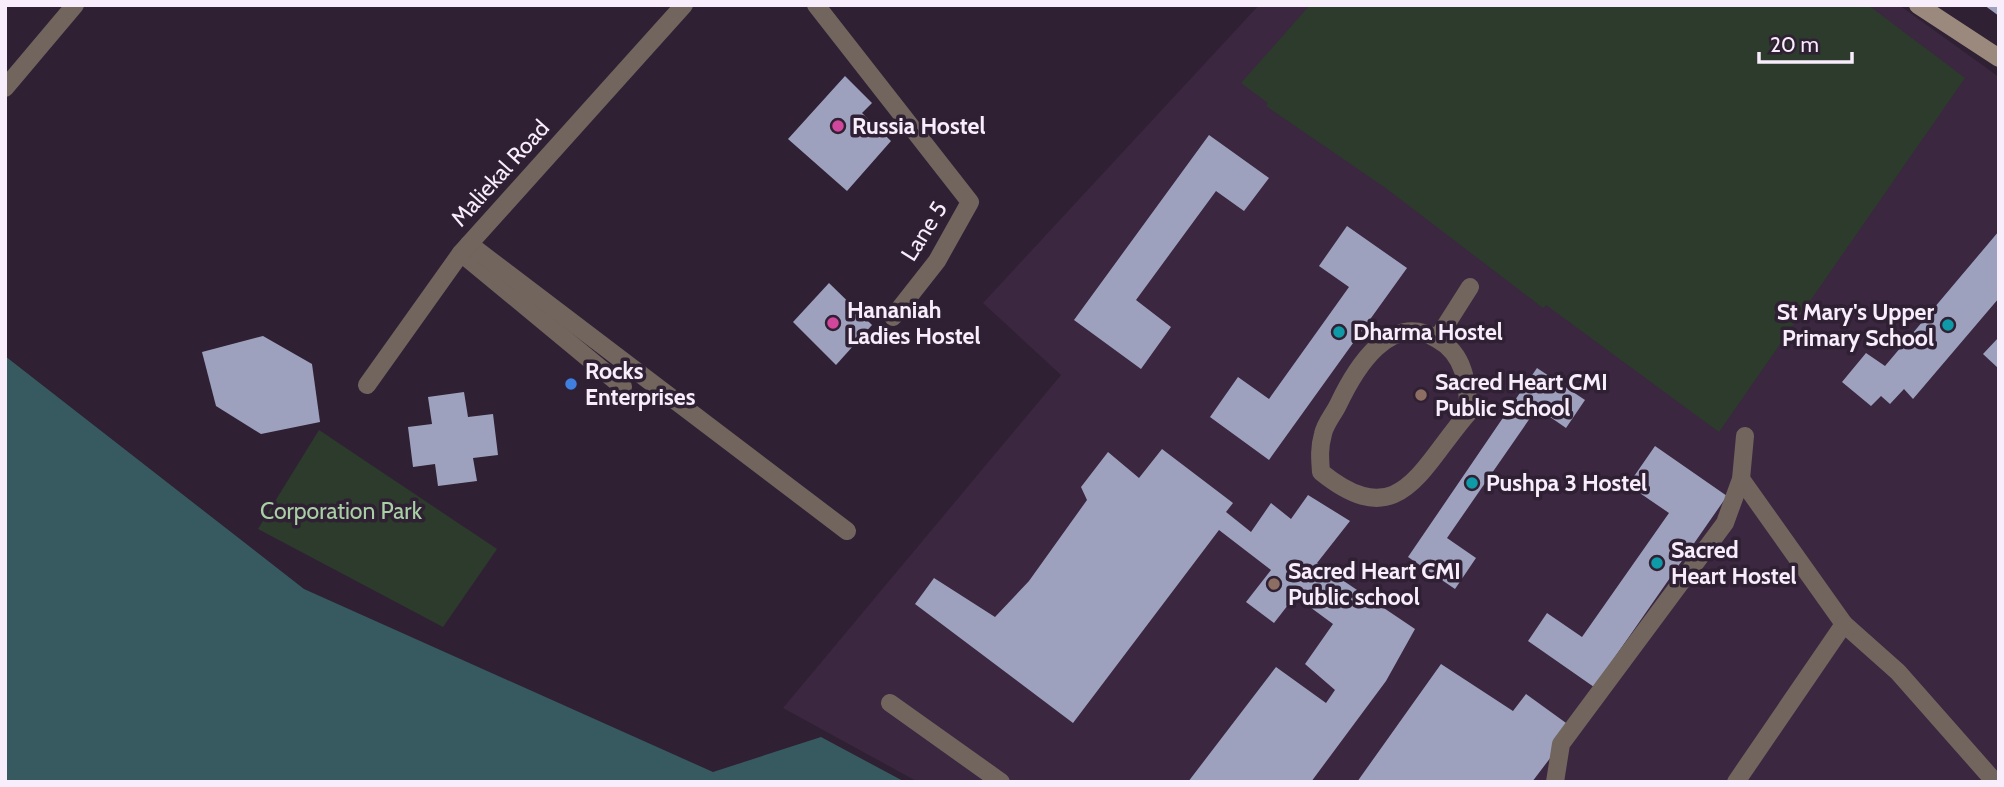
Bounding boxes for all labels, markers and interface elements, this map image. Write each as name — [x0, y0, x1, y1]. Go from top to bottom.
scale bar — [1759, 21, 1852, 65]
text: 20 m — [1770, 32, 1819, 57]
place label: Russia Hostel — [852, 112, 986, 140]
street label: Maliekal Road — [445, 114, 555, 232]
marker: Russia Hostel — [830, 118, 846, 134]
street label: Lane 5 — [895, 196, 953, 266]
place label: Hananiah Ladies Hostel — [847, 296, 980, 350]
place label: St Mary's Upper Primary School — [1777, 298, 1934, 352]
marker: Hananiah Ladies Hostel — [825, 315, 841, 331]
marker: St Mary's Upper Primary School — [1940, 317, 1956, 333]
place label: Dharma Hostel — [1353, 318, 1503, 346]
marker: Dharma Hostel — [1331, 324, 1347, 340]
place label: Rocks Enterprises — [585, 357, 696, 411]
place label: Sacred Heart CMI Public School — [1435, 368, 1608, 422]
marker: Rocks Enterprises — [563, 376, 579, 392]
marker: Sacred Heart CMI Public School — [1413, 387, 1429, 403]
place label: Pushpa 3 Hostel — [1486, 469, 1647, 497]
marker: Pushpa 3 Hostel — [1464, 475, 1480, 491]
park label: Corporation Park — [260, 497, 423, 525]
place label: Sacred Heart Hostel — [1671, 536, 1797, 590]
marker: Sacred Heart Hostel — [1649, 555, 1665, 571]
place label: Sacred Heart CMI Public school — [1288, 557, 1461, 611]
marker: Sacred Heart CMI Public school — [1266, 576, 1282, 592]

